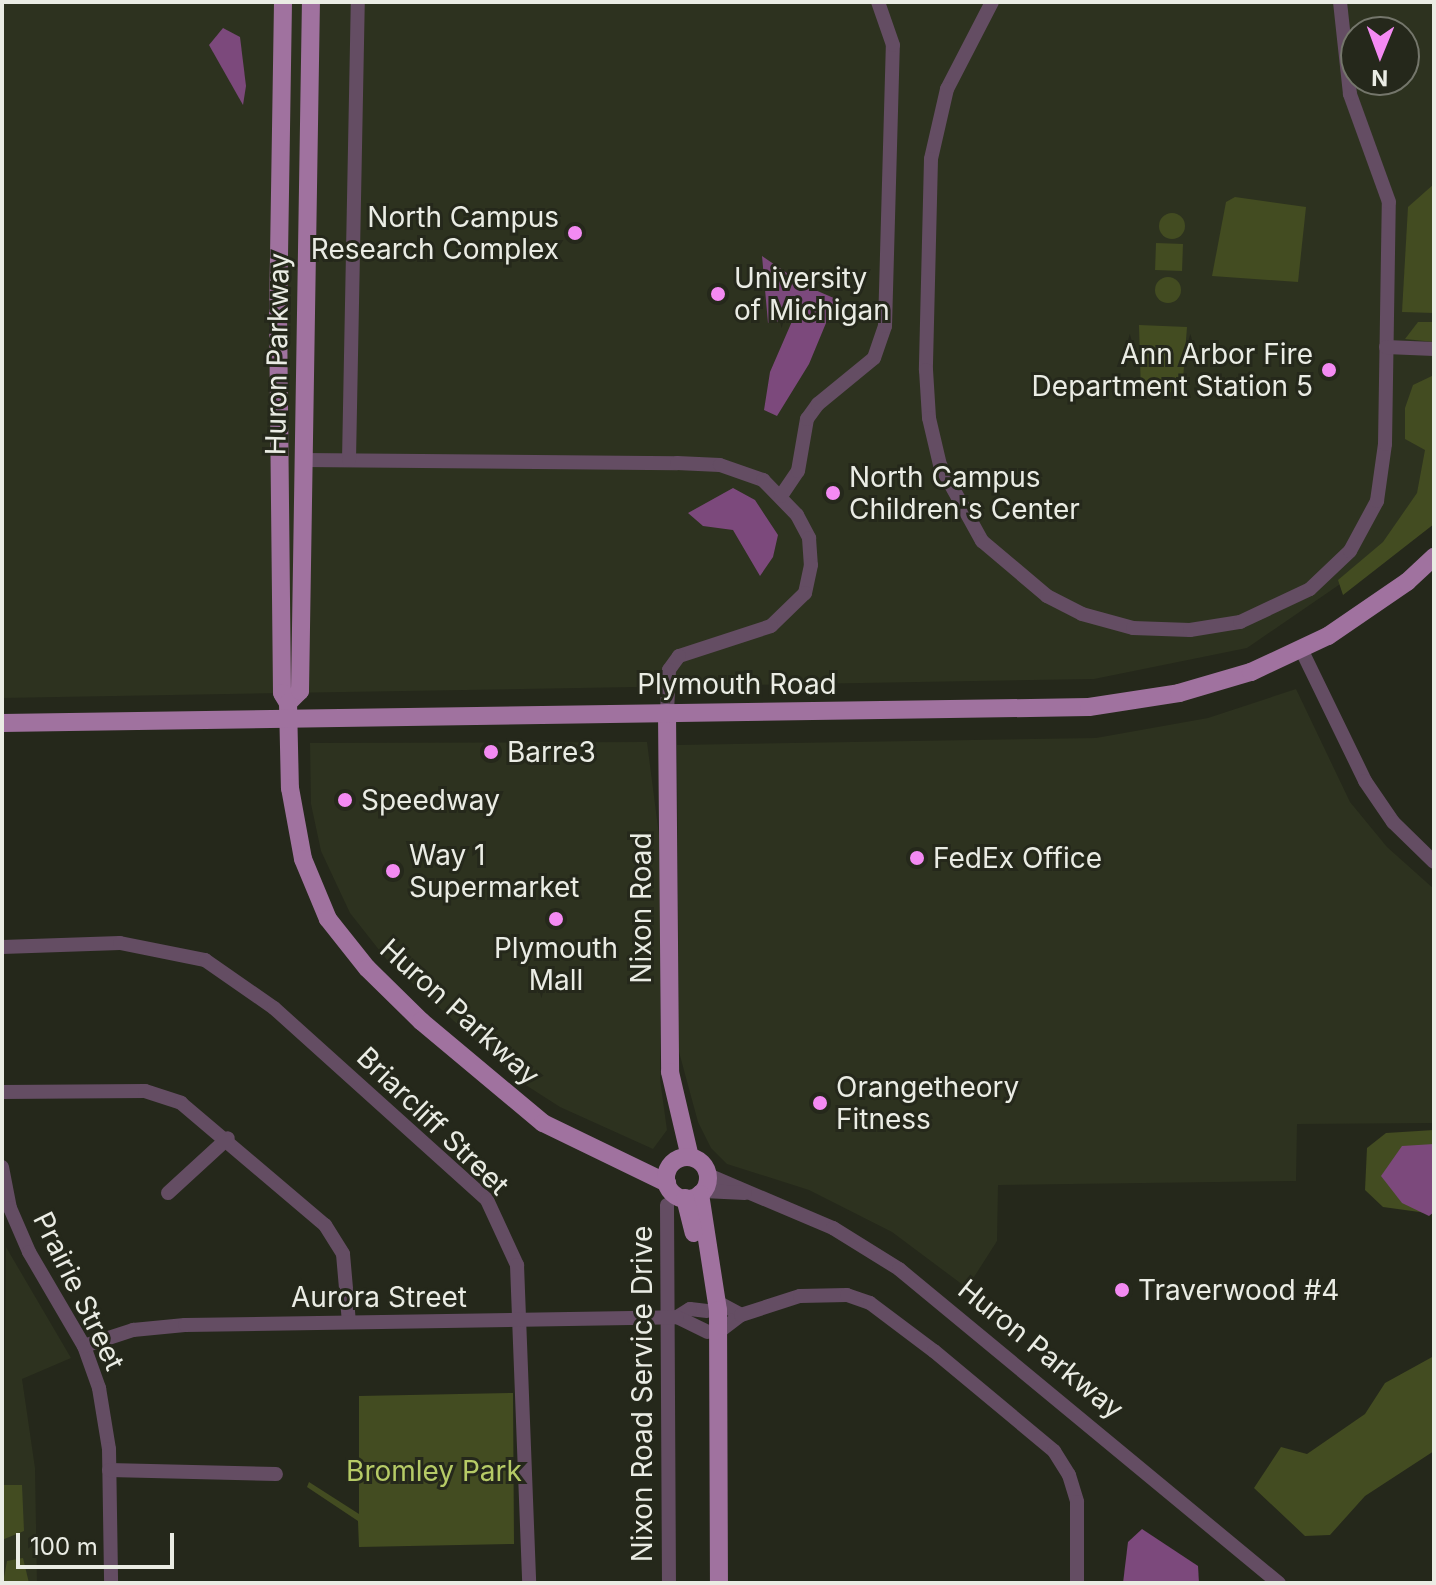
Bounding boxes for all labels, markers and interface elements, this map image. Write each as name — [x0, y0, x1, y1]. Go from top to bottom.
north arrow — [1340, 16, 1420, 96]
text: N — [1371, 65, 1388, 91]
place label: North Campus Research Complex — [311, 200, 559, 266]
marker: North Campus Research Complex — [566, 224, 584, 242]
street label: Huron Parkway — [258, 252, 296, 456]
place label: University of Michigan — [734, 261, 890, 327]
marker: University of Michigan — [709, 285, 727, 303]
place label: Ann Arbor Fire Department Station 5 — [1032, 337, 1313, 403]
marker: Ann Arbor Fire Department Station 5 — [1320, 361, 1338, 379]
place label: North Campus Children's Center — [849, 460, 1080, 526]
marker: North Campus Children's Center — [824, 484, 842, 502]
street label: Plymouth Road — [637, 667, 837, 701]
place label: Barre3 — [507, 735, 596, 769]
marker: Barre3 — [482, 743, 500, 761]
place label: Speedway — [361, 783, 500, 817]
marker: Speedway — [336, 791, 354, 809]
street label: Nixon Road — [624, 832, 658, 984]
place label: Way 1 Supermarket — [409, 838, 579, 904]
place label: FedEx Office — [933, 841, 1102, 875]
marker: FedEx Office — [908, 849, 926, 867]
marker: Way 1 Supermarket — [384, 862, 402, 880]
marker: Plymouth Mall — [547, 910, 565, 928]
place label: Plymouth Mall — [494, 931, 618, 997]
street label: Huron Parkway — [373, 932, 547, 1092]
street label: Briarcliff Street — [350, 1040, 516, 1202]
place label: Orangetheory Fitness — [836, 1070, 1019, 1136]
marker: Orangetheory Fitness — [811, 1094, 829, 1112]
street label: Prairie Street — [26, 1206, 132, 1376]
street label: Nixon Road Service Drive — [625, 1226, 659, 1562]
street label: Huron Parkway — [952, 1272, 1130, 1426]
place label: Traverwood #4 — [1138, 1273, 1339, 1307]
street label: Aurora Street — [291, 1280, 467, 1314]
marker: Traverwood #4 — [1113, 1281, 1131, 1299]
park label: Bromley Park — [346, 1454, 522, 1488]
scale bar — [20, 1517, 178, 1567]
text: 100 m — [30, 1532, 98, 1561]

